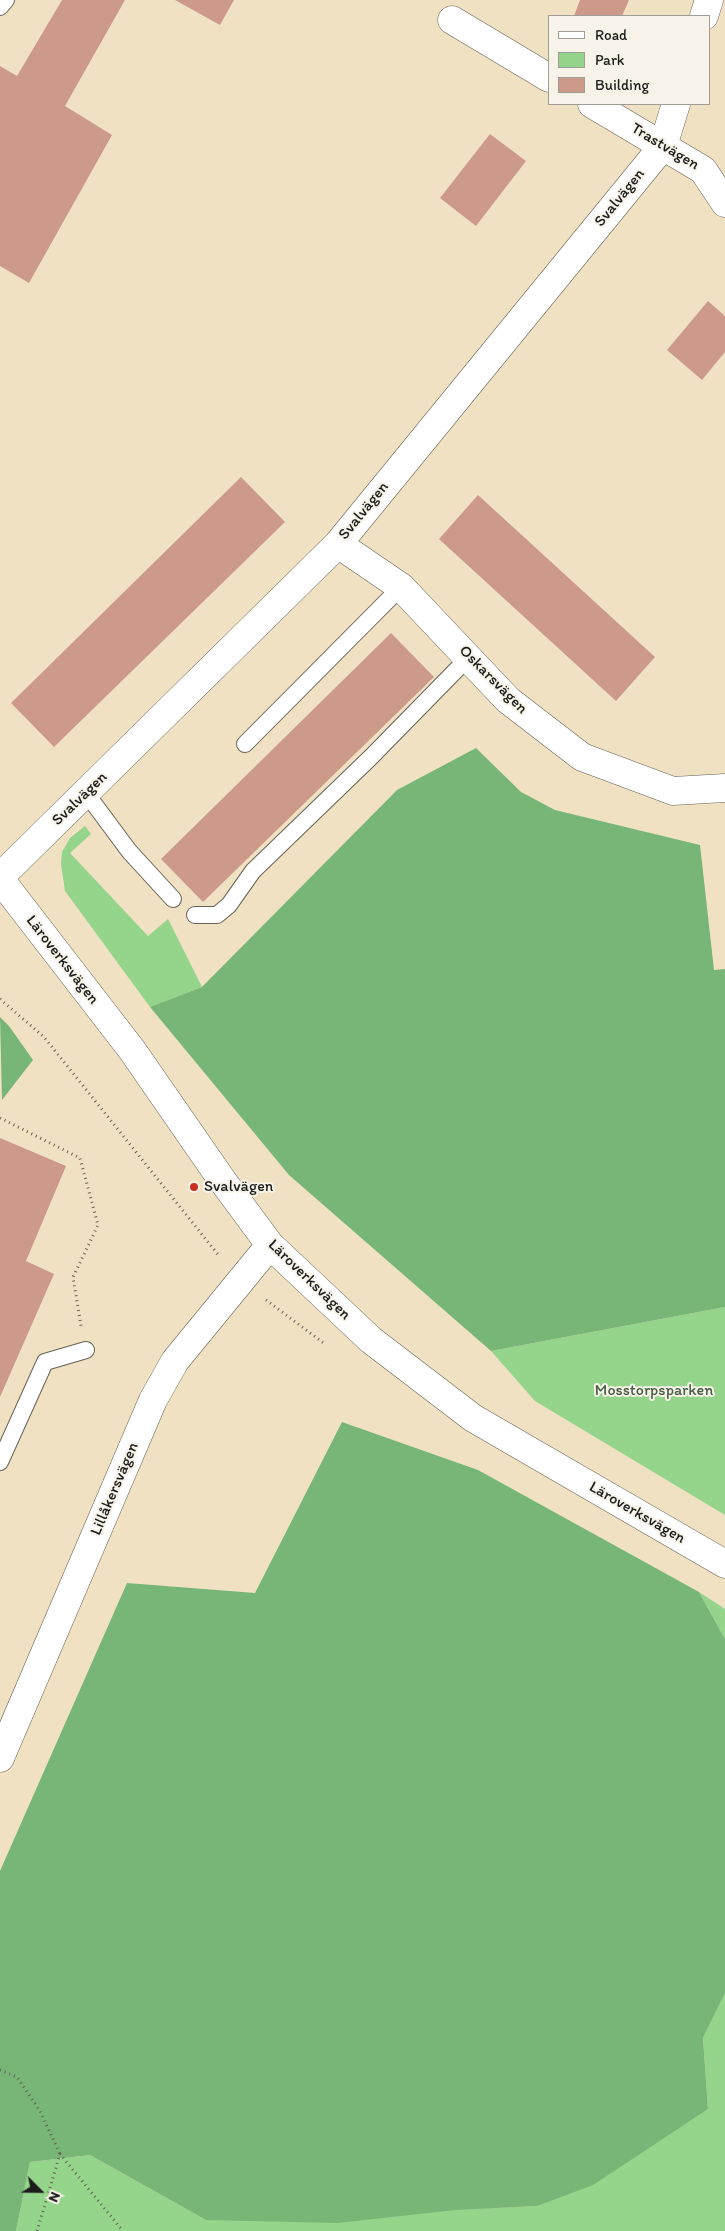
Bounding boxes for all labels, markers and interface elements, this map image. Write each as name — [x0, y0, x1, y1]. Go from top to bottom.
legend — [548, 15, 710, 105]
text: Road — [595, 26, 627, 44]
text: Park — [595, 51, 625, 69]
text: Building — [595, 76, 649, 94]
street label: Trastvägen — [627, 119, 703, 175]
street label: Svalvägen — [591, 165, 649, 231]
street label: Svalvägen — [335, 478, 393, 544]
street label: Oskarsvägen — [455, 642, 531, 718]
street label: Svalvägen — [48, 768, 112, 830]
street label: Läroverksvägen — [21, 912, 103, 1008]
place label: Svalvägen — [204, 1177, 273, 1197]
marker: Svalvägen — [188, 1181, 200, 1193]
street label: Läroverksvägen — [264, 1236, 354, 1324]
park label: Mosstorpsparken — [595, 1381, 713, 1401]
street label: Lillåkersvägen — [87, 1440, 143, 1538]
street label: Läroverksvägen — [586, 1478, 688, 1548]
north arrow — [15, 2166, 65, 2216]
text: N — [45, 2189, 64, 2205]

